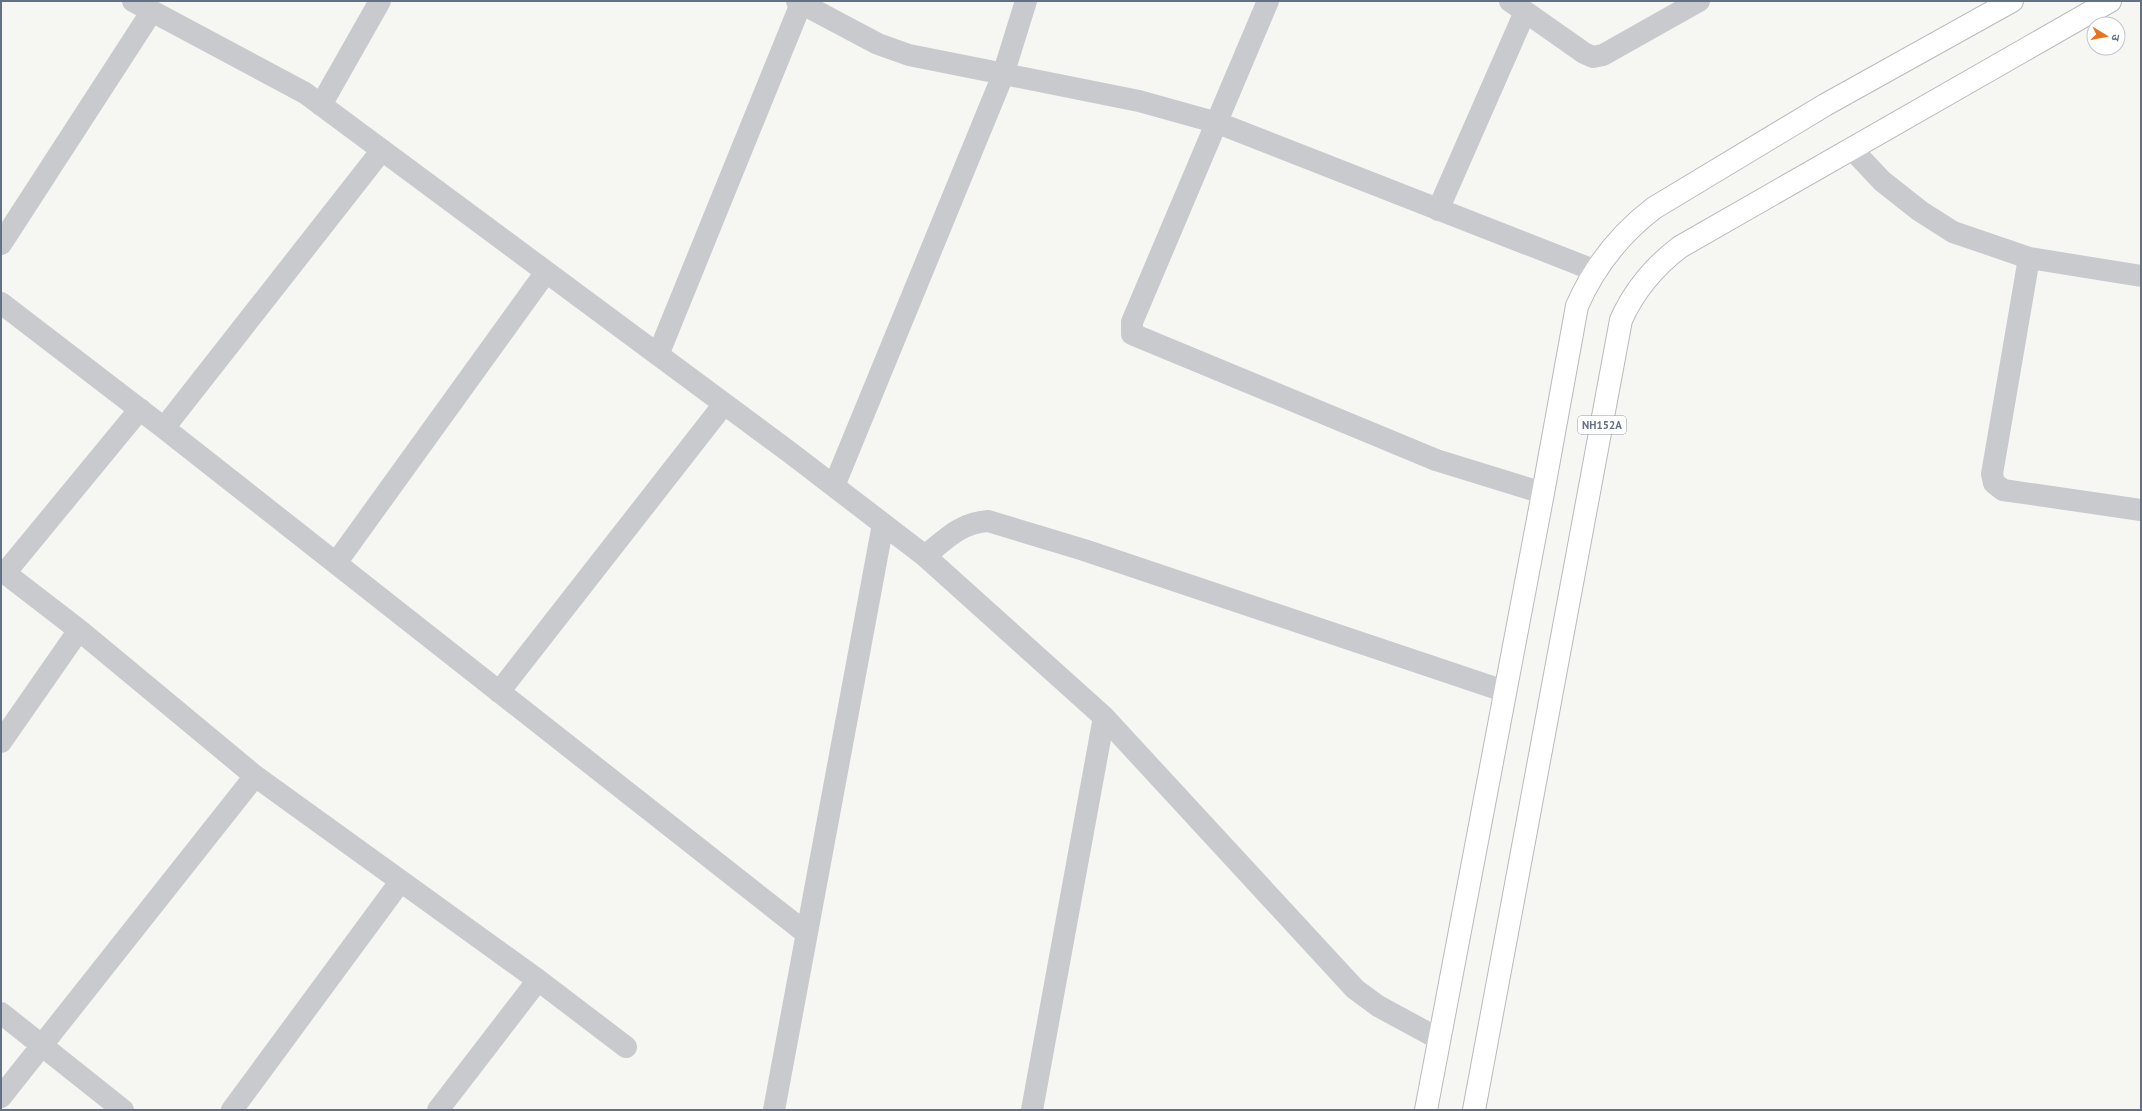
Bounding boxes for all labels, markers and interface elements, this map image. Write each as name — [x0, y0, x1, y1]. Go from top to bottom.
north arrow — [2086, 16, 2126, 56]
text: उ — [2108, 33, 2123, 43]
road number: NH152A — [1578, 416, 1626, 434]

